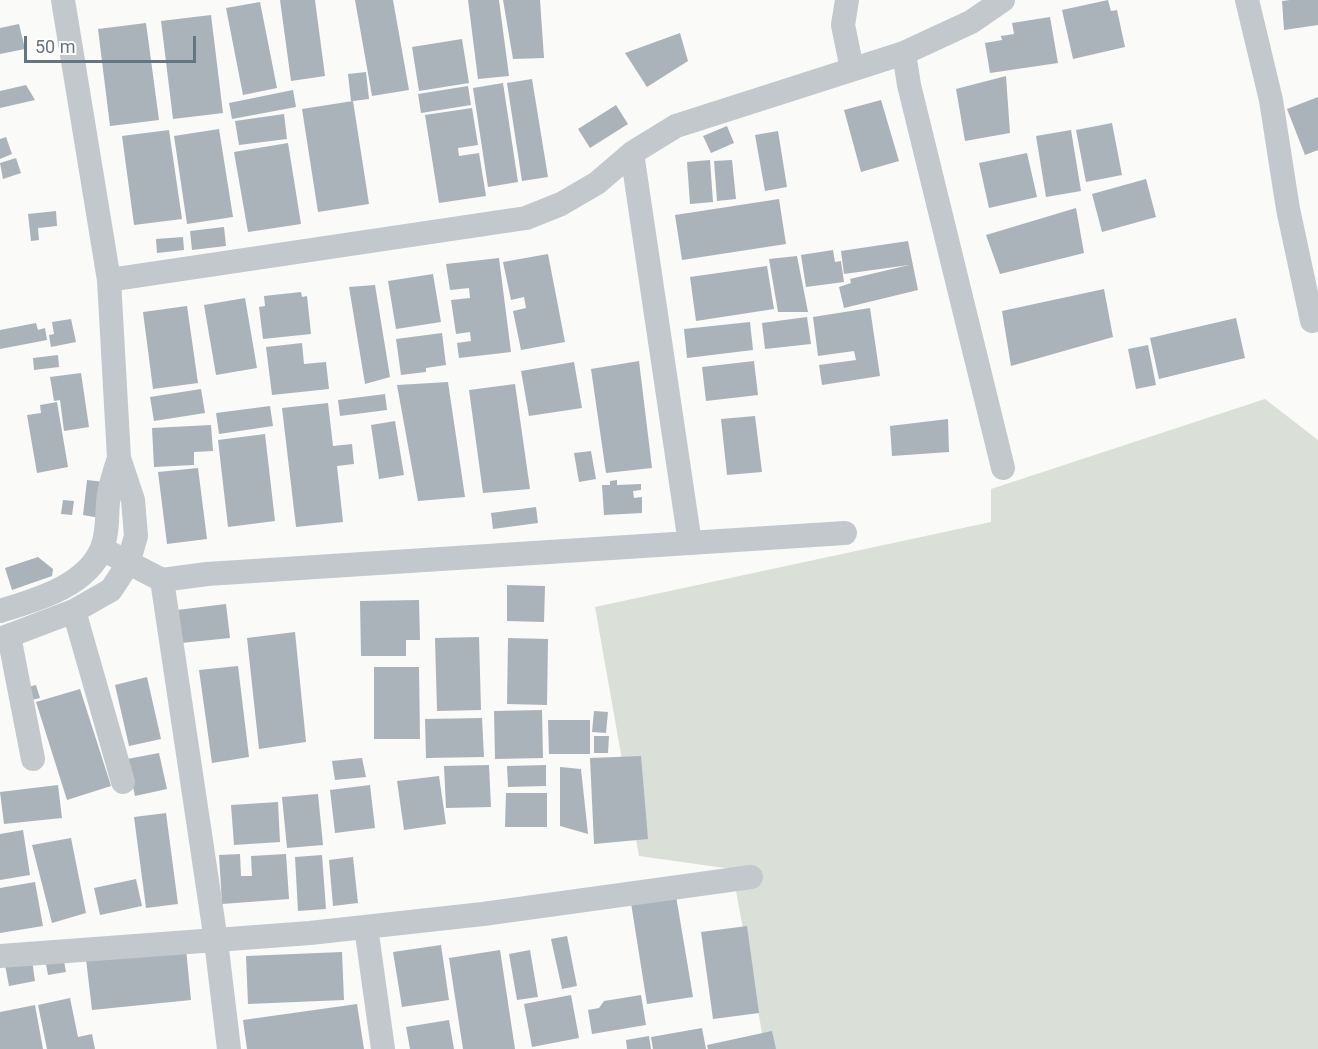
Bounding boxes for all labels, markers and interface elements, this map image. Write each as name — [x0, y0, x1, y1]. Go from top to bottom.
scale bar — [27, 24, 200, 62]
text: 50 m — [35, 36, 75, 57]

